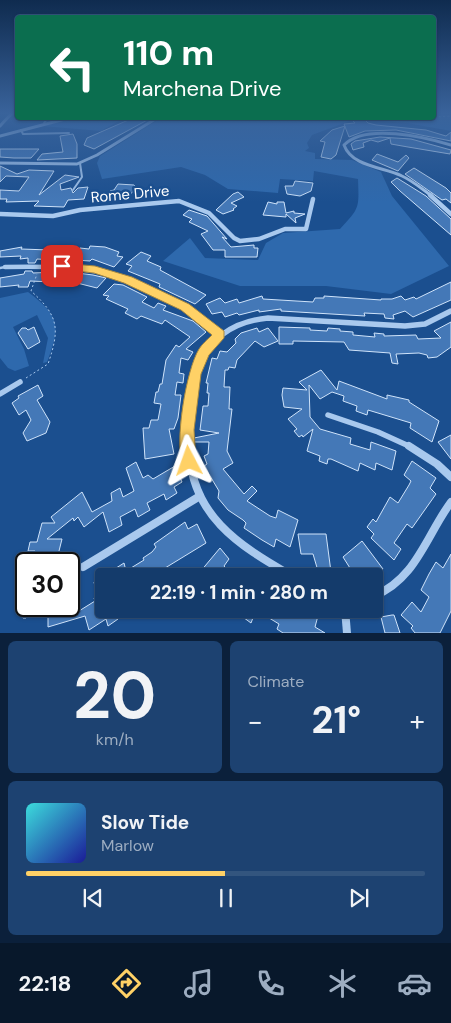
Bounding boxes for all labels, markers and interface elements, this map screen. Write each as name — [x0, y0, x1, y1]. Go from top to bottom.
text: 110 m — [123, 30, 214, 76]
icon: left — [40, 35, 105, 100]
text: Marchena Drive — [123, 74, 281, 103]
street label: Rome Drive — [90, 181, 170, 207]
pin — [41, 245, 83, 287]
icon: arrive — [48, 252, 76, 280]
position arrow — [162, 434, 214, 486]
speed limit sign: 30 — [15, 552, 80, 617]
text: 22:19 · 1 min · 280 m — [150, 580, 328, 605]
text: 20 — [73, 654, 156, 738]
text: Climate — [248, 671, 304, 692]
text: 21° — [311, 695, 361, 745]
text: − — [248, 703, 263, 740]
text: + — [410, 703, 425, 740]
text: km/h — [96, 729, 134, 750]
text: Slow Tide — [101, 810, 189, 835]
text: Marlow — [101, 835, 154, 856]
icon: previous — [79, 884, 107, 912]
icon: pause — [212, 884, 240, 912]
icon: next — [345, 884, 373, 912]
icon: directions — [109, 966, 144, 1001]
icon: music — [181, 966, 216, 1001]
icon: phone — [253, 966, 288, 1001]
icon: climate — [325, 966, 360, 1001]
icon: car — [397, 966, 432, 1001]
text: 22:18 — [19, 969, 72, 998]

